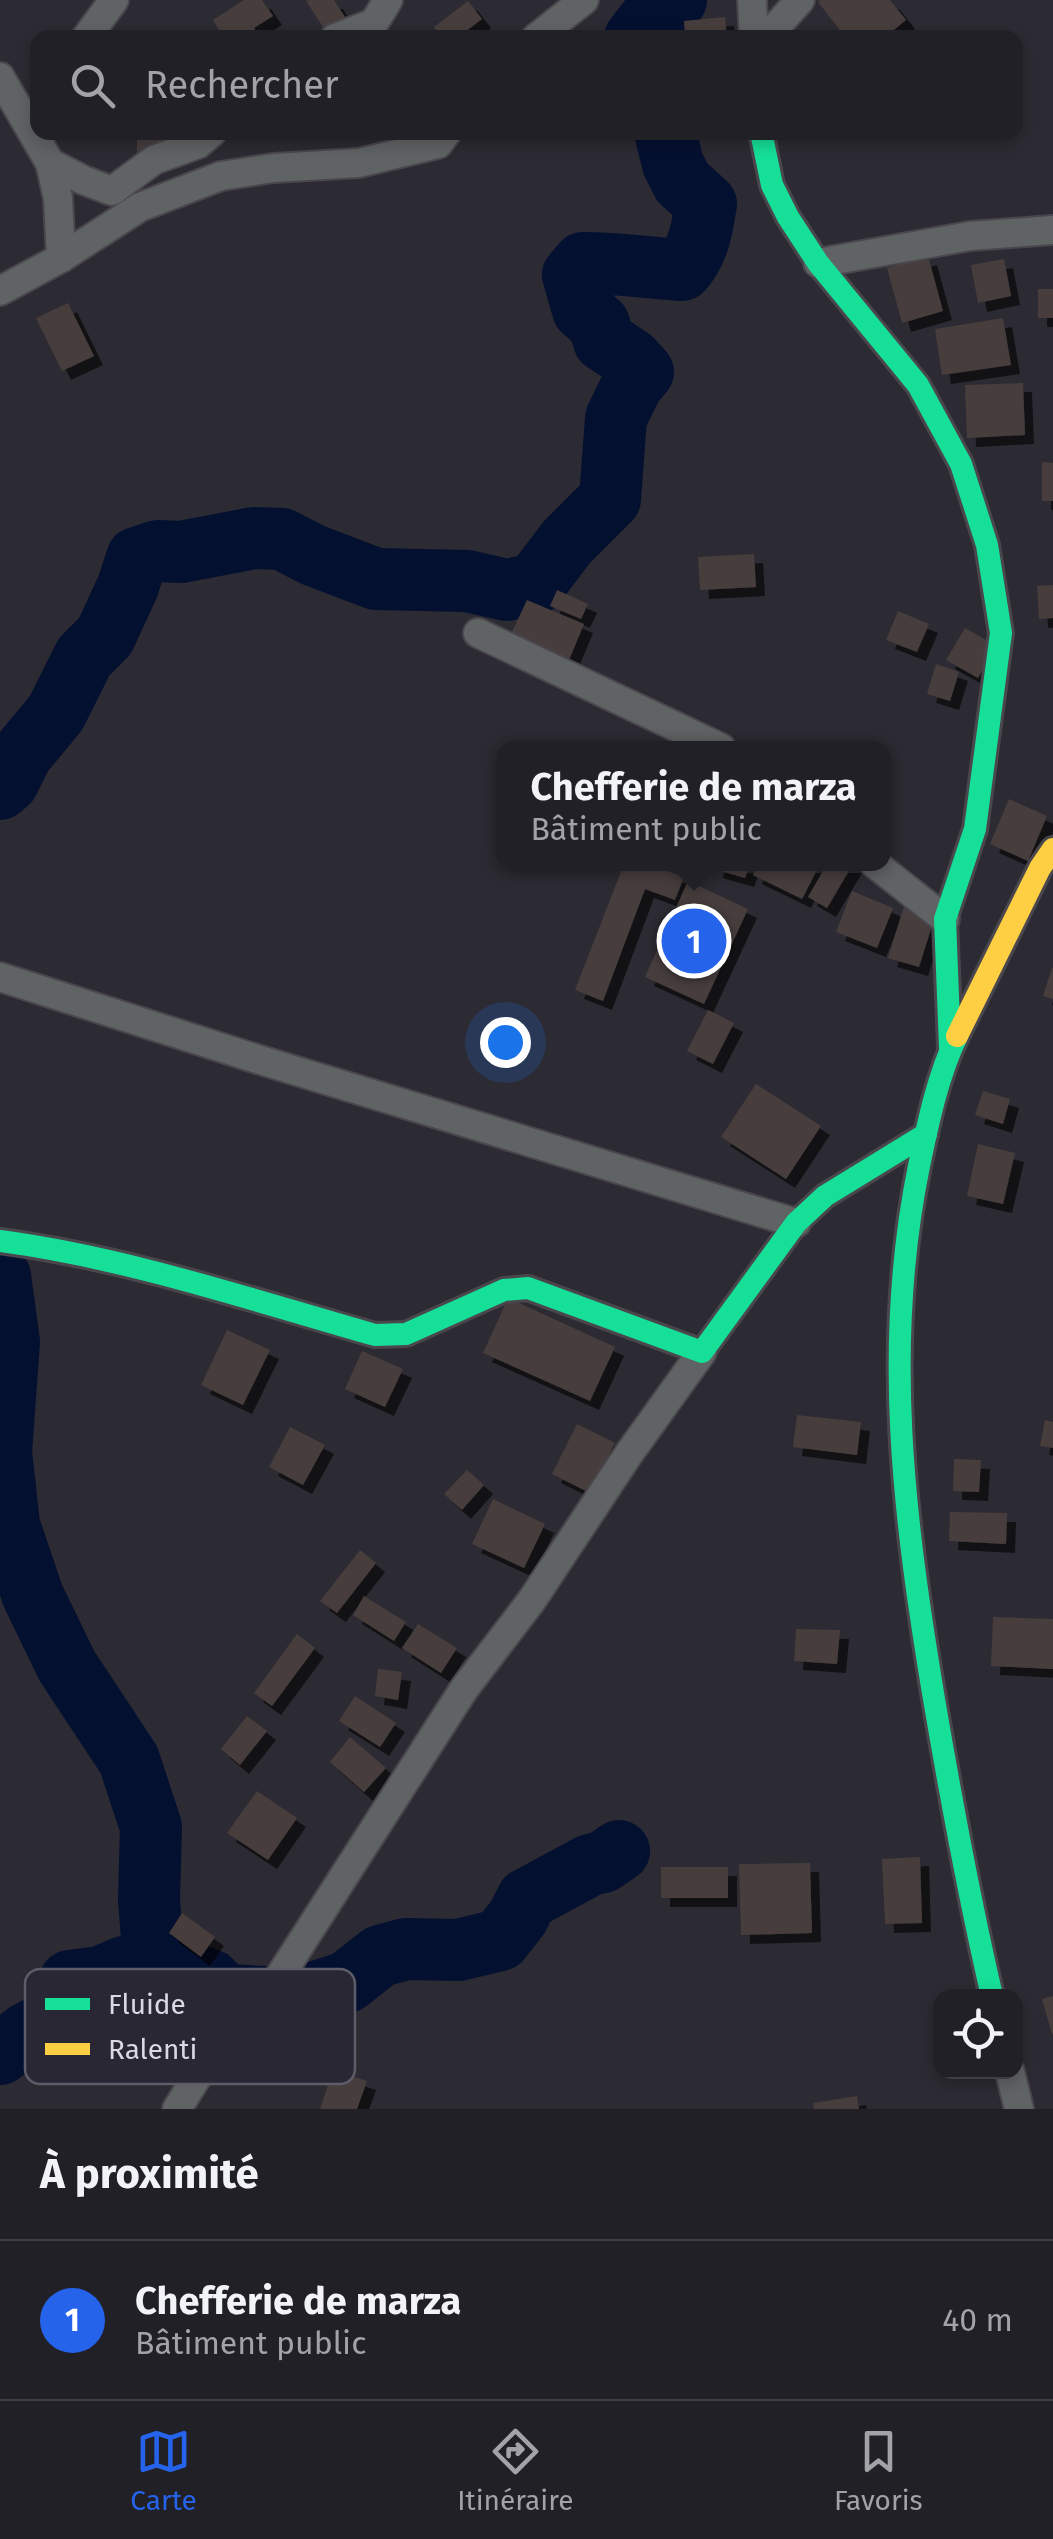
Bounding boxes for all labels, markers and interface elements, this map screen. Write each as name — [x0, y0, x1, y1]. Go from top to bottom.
search box — [30, 30, 1023, 140]
icon: search — [65, 58, 120, 113]
text: Rechercher — [145, 62, 339, 108]
popup — [496, 741, 891, 871]
text: Chefferie de marza — [530, 764, 857, 810]
text: Bâtiment public — [530, 810, 762, 848]
pin: 1 — [662, 904, 726, 978]
your location — [480, 1017, 531, 1068]
legend — [25, 1969, 355, 2084]
text: Fluide — [108, 1988, 186, 2021]
map controls — [933, 1989, 1023, 2079]
button: locate — [933, 1989, 1023, 2079]
text: Ralenti — [108, 2033, 197, 2066]
text: À proximité — [40, 2149, 259, 2199]
text: Chefferie de marza — [135, 2278, 461, 2324]
text: 1 — [65, 2301, 80, 2339]
text: 40 m — [942, 2301, 1013, 2339]
text: Bâtiment public — [135, 2324, 366, 2362]
tab: Carte — [130, 2424, 197, 2517]
tab: Itinéraire — [457, 2424, 573, 2517]
tab: Favoris — [834, 2424, 923, 2517]

